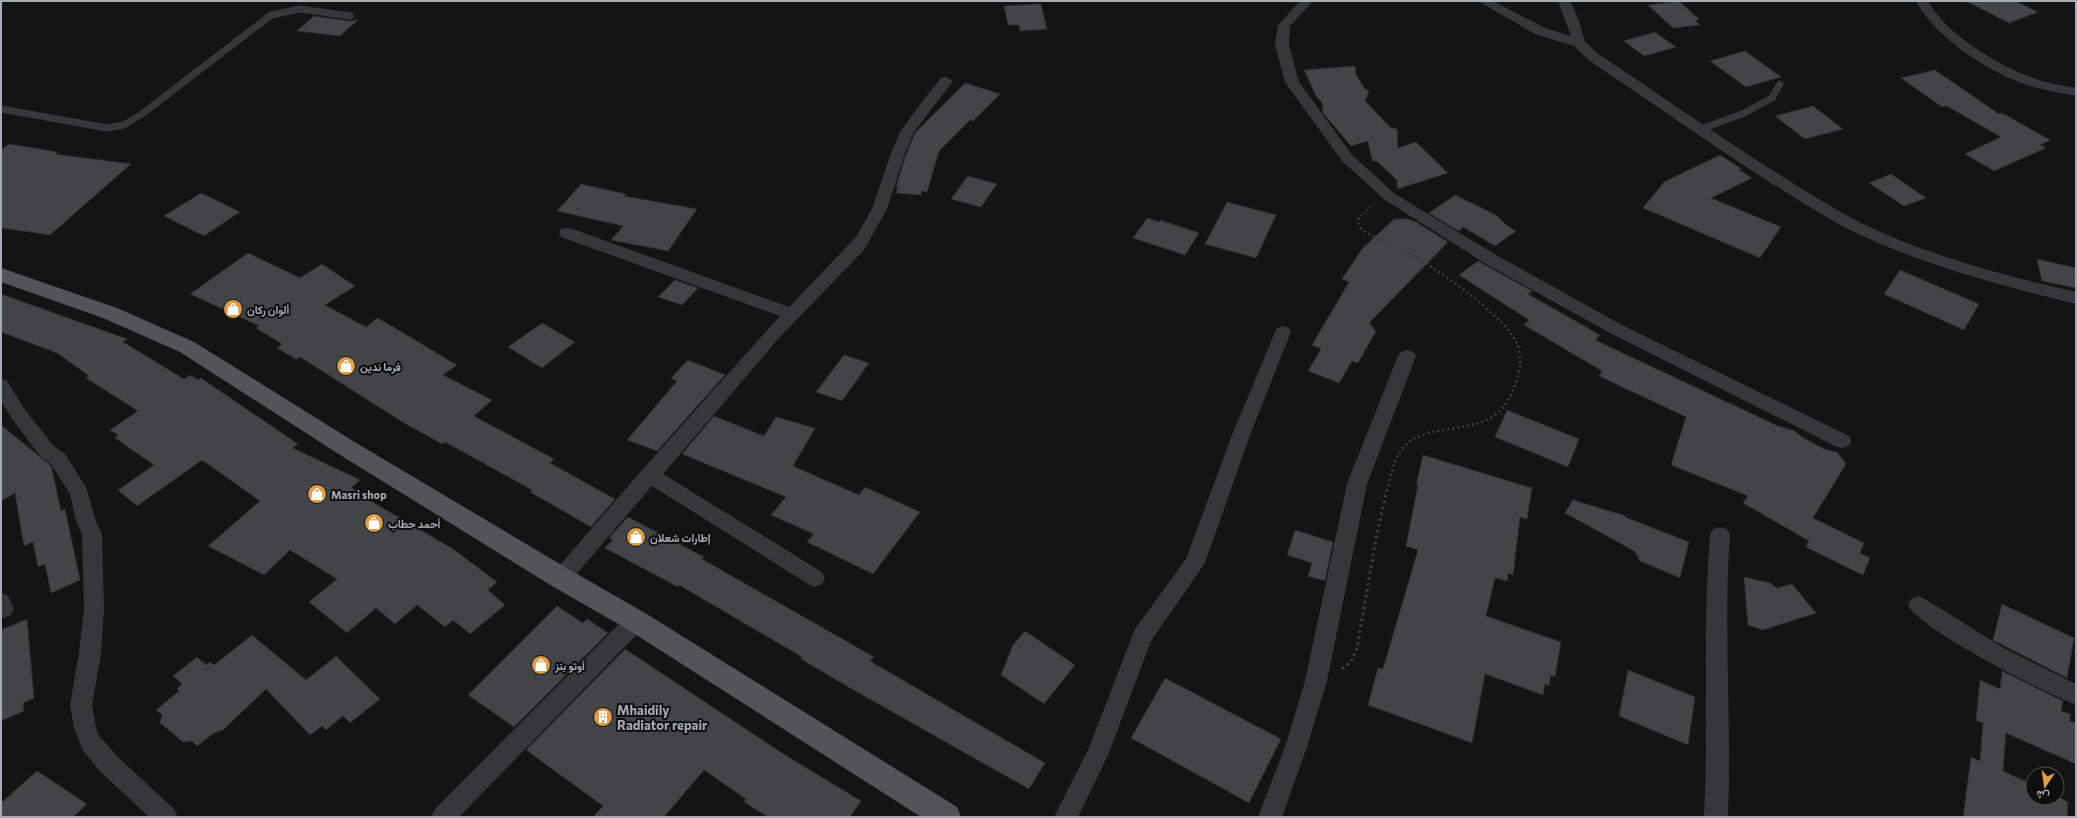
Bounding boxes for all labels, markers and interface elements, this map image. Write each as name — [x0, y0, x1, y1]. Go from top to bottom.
shop icon: ألوان ركان — [222, 298, 244, 320]
place label: ألوان ركان — [247, 303, 290, 317]
shop icon: فرما ندين — [335, 355, 357, 377]
place label: فرما ندين — [360, 360, 401, 374]
shop icon: Masri shop — [306, 483, 328, 505]
place label: Masri shop — [331, 488, 387, 501]
shop icon: أحمد حطاب — [363, 512, 385, 534]
place label: أحمد حطاب — [388, 517, 441, 531]
shop icon: إطارات شعلان — [625, 526, 647, 548]
place label: إطارات شعلان — [650, 531, 711, 545]
shop icon: أوتو بنز — [530, 654, 552, 676]
place label: أوتو بنز — [554, 659, 585, 673]
place label: Mhaidily Radiator repair — [617, 702, 708, 733]
building icon: Mhaidily Radiator repair — [592, 706, 614, 728]
north arrow — [2025, 766, 2065, 806]
text: ش — [2035, 787, 2051, 804]

